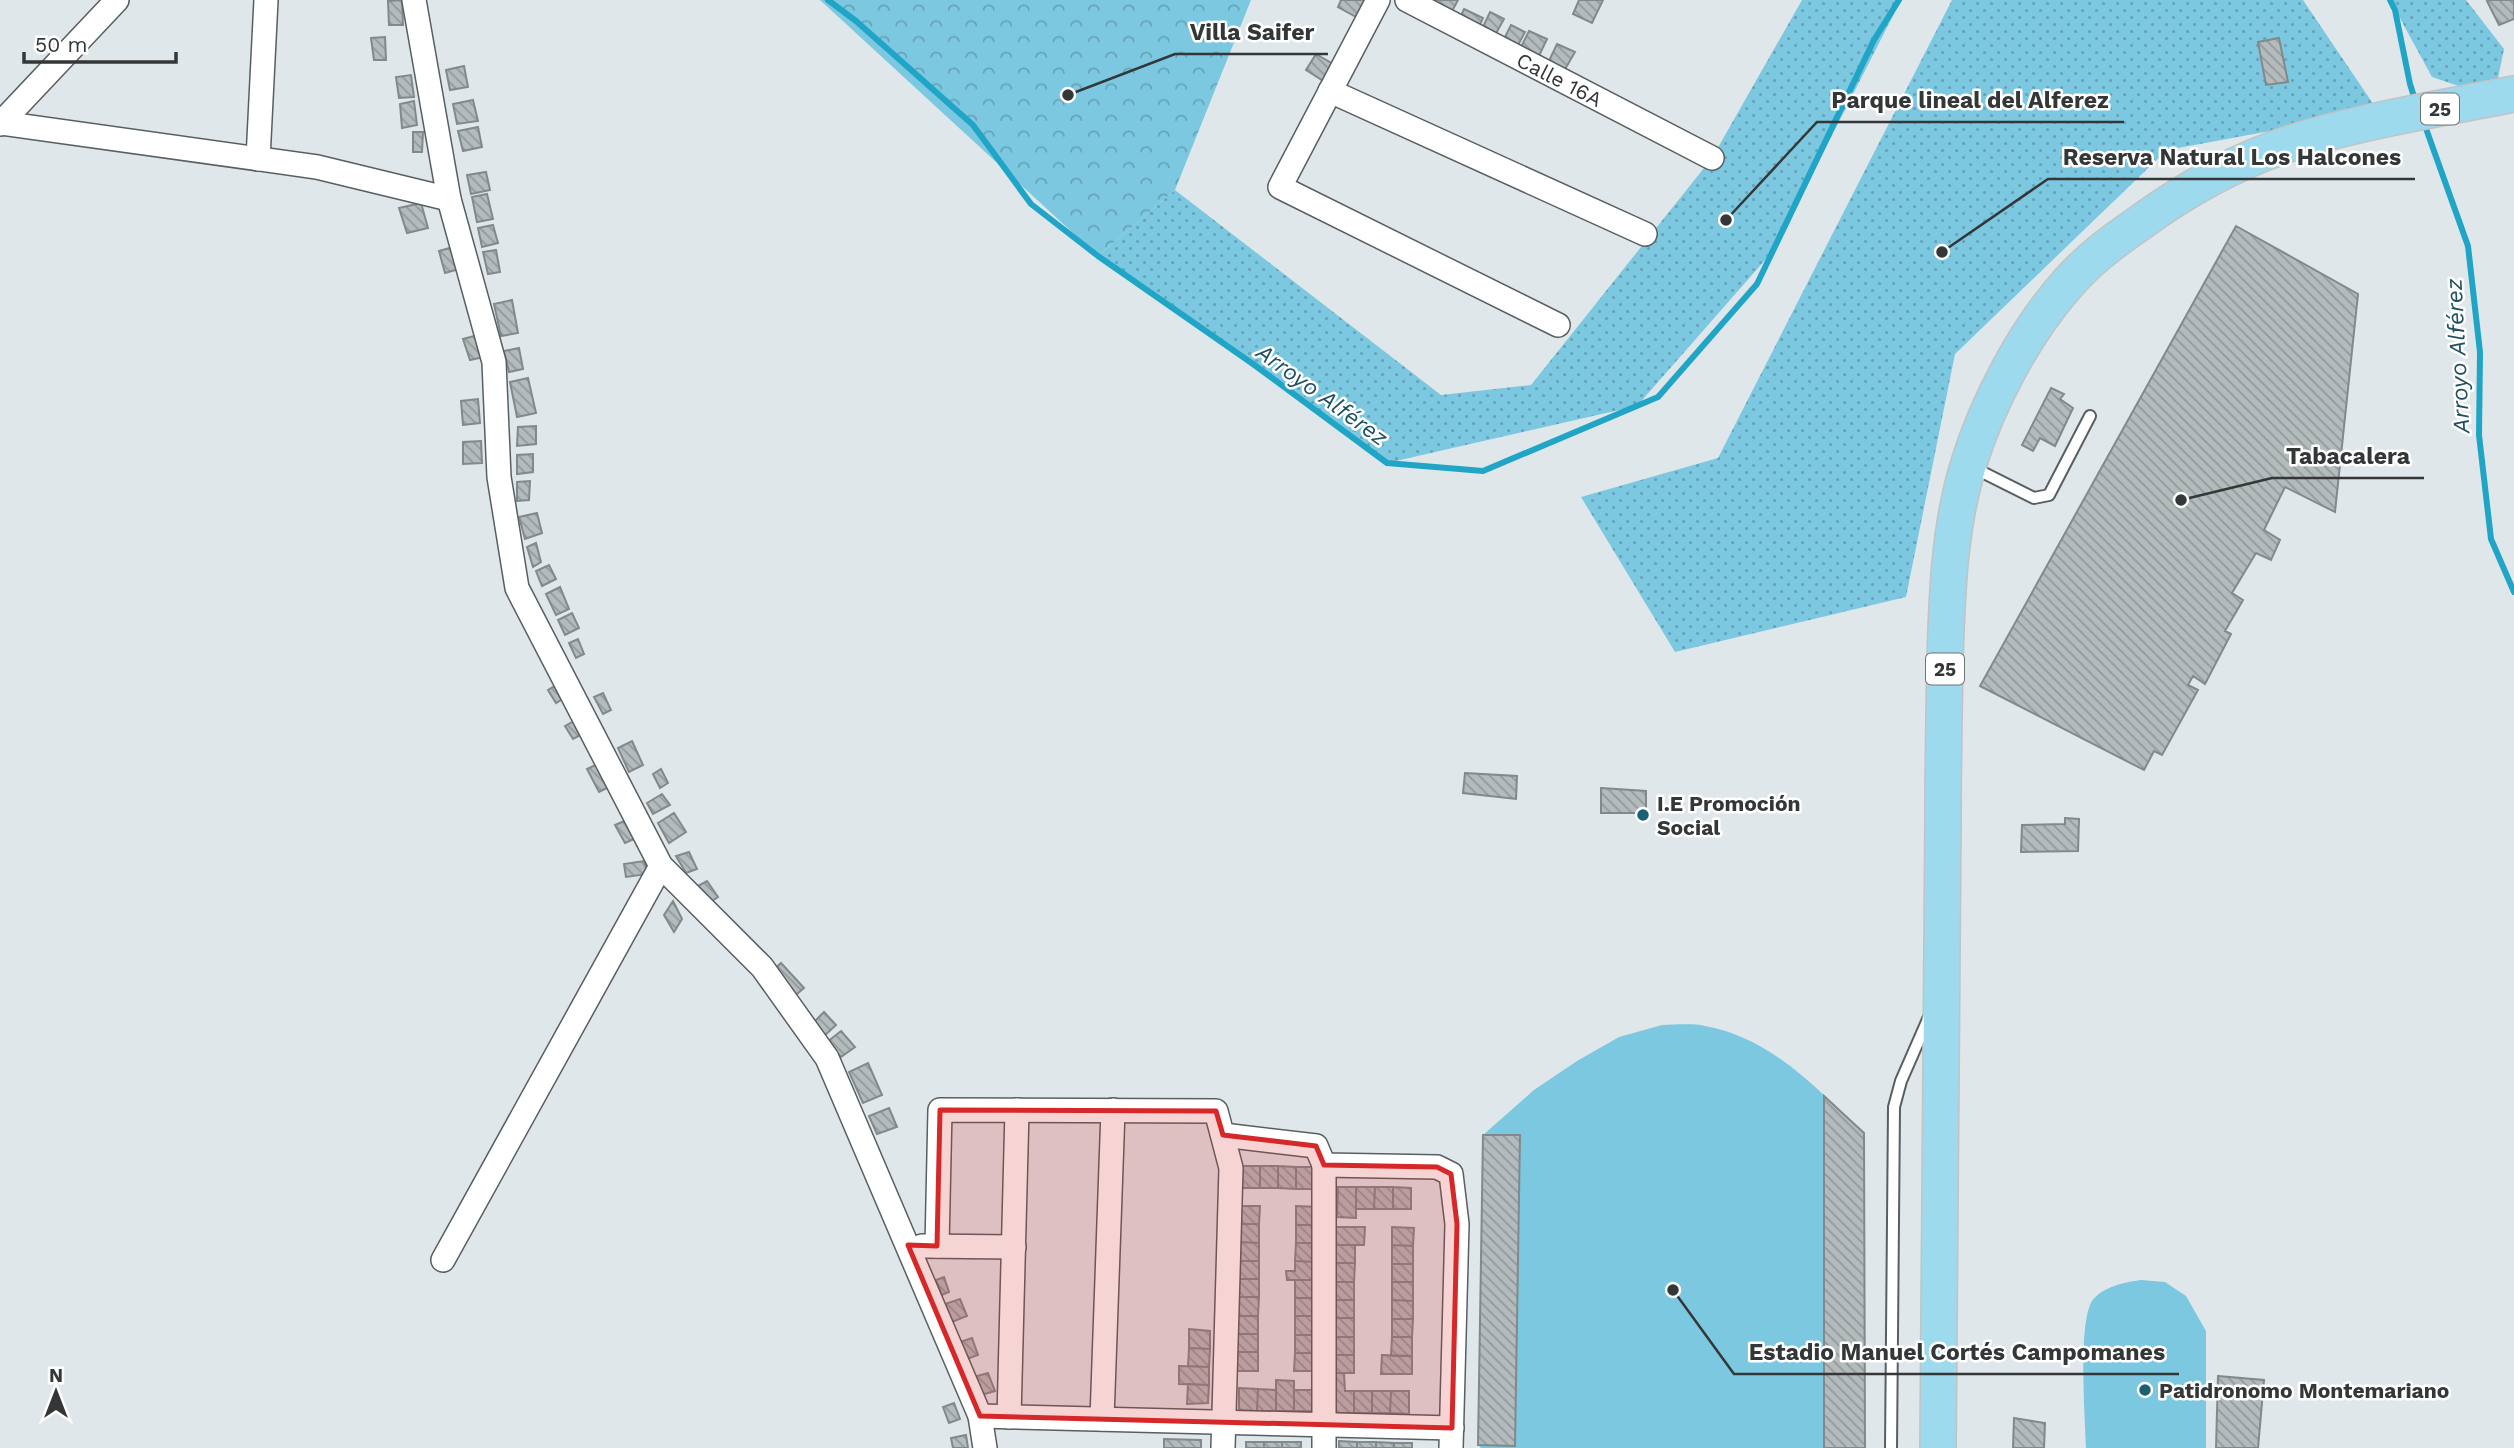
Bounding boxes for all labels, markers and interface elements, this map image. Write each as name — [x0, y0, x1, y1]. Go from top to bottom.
callout: Villa Saifer — [1175, 10, 1328, 54]
text: Villa Saifer — [1190, 19, 1314, 46]
scale bar — [24, 21, 177, 65]
text: 50 m — [35, 32, 87, 57]
street label: Calle 16A — [1513, 47, 1607, 112]
callout: Parque lineal del Alferez — [1817, 78, 2124, 122]
text: Parque lineal del Alferez — [1831, 87, 2109, 114]
road number: 25 — [2421, 94, 2459, 124]
callout: Reserva Natural Los Halcones — [2048, 135, 2415, 179]
text: Reserva Natural Los Halcones — [2063, 144, 2401, 171]
water label: Arroyo Alférez — [2440, 278, 2476, 435]
water label: Arroyo Alférez — [1251, 338, 1393, 452]
callout: Tabacalera — [2272, 434, 2424, 478]
text: Tabacalera — [2286, 443, 2411, 470]
road number: 25 — [1926, 654, 1964, 684]
place label: I.E Promoción Social — [1657, 791, 1800, 840]
marker: I.E Promoción Social — [1635, 807, 1651, 823]
callout: Estadio Manuel Cortés Campomanes — [1734, 1330, 2179, 1374]
text: Estadio Manuel Cortés Campomanes — [1749, 1339, 2165, 1366]
north arrow — [21, 1357, 91, 1427]
text: N — [49, 1364, 63, 1387]
place label: Patidronomo Montemariano — [2159, 1378, 2449, 1403]
marker: Patidronomo Montemariano — [2137, 1382, 2153, 1398]

